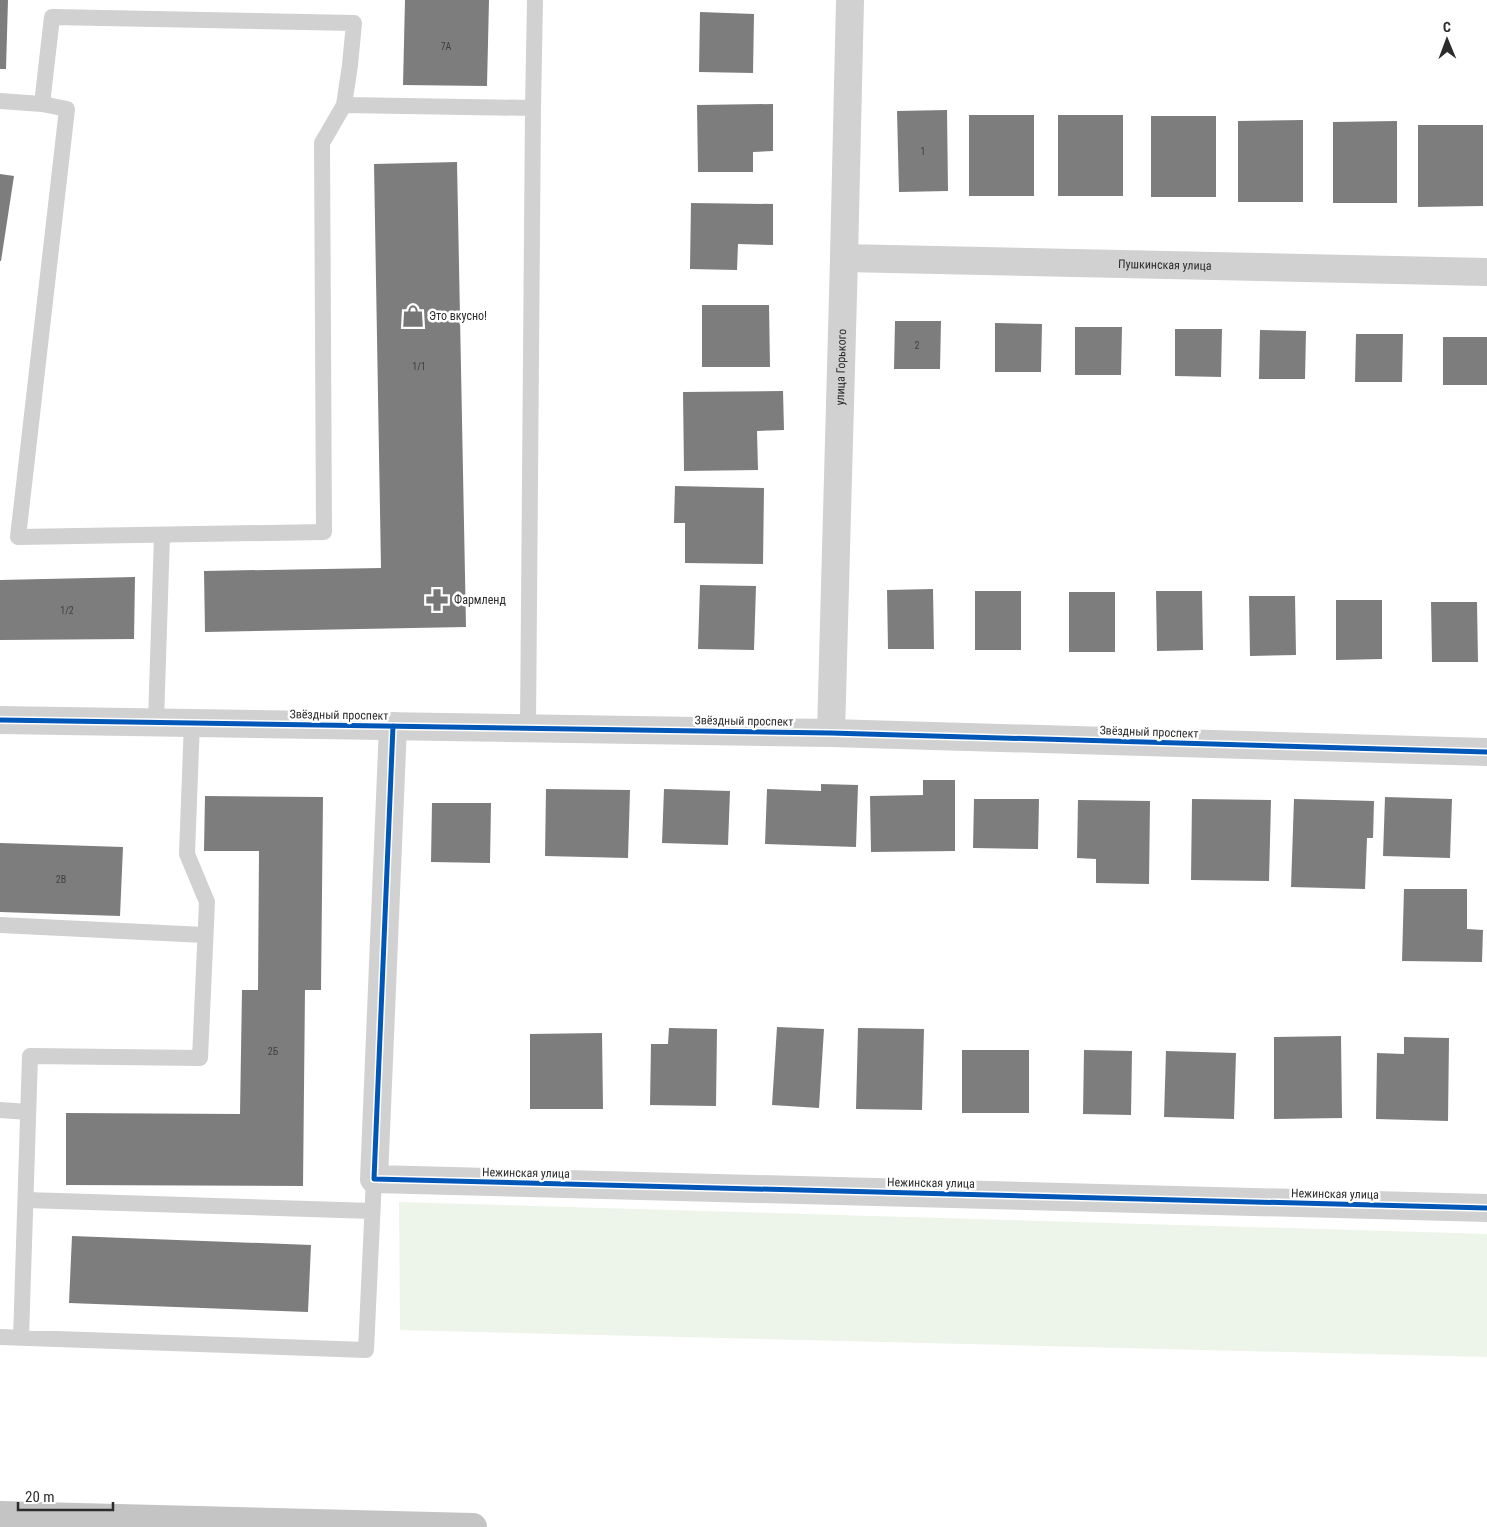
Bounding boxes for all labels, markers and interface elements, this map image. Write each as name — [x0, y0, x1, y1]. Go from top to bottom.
north arrow — [1422, 15, 1472, 65]
text: С — [1443, 19, 1451, 35]
house number: 7А — [441, 41, 452, 52]
house number: 1 — [921, 146, 925, 157]
street label: Пушкинская улица — [1118, 257, 1212, 273]
shop icon: Это вкусно! — [400, 303, 426, 329]
place label: Это вкусно! — [429, 309, 487, 323]
street label: улица Горького — [833, 329, 849, 405]
house number: 2 — [915, 340, 920, 351]
house number: 1/1 — [412, 361, 426, 372]
pharmacy icon: Фармленд — [424, 587, 450, 613]
place label: Фармленд — [454, 593, 506, 607]
house number: 1/2 — [60, 605, 74, 616]
street label: Звёздный проспект — [289, 707, 389, 723]
street label: Звёздный проспект — [694, 713, 794, 729]
street label: Звёздный проспект — [1099, 723, 1199, 741]
house number: 2В — [56, 874, 66, 885]
house number: 2Б — [268, 1046, 279, 1057]
street label: Нежинская улица — [482, 1165, 570, 1181]
street label: Нежинская улица — [887, 1175, 975, 1191]
street label: Нежинская улица — [1291, 1186, 1379, 1202]
scale bar — [18, 1480, 112, 1512]
text: 20 m — [25, 1488, 55, 1506]

